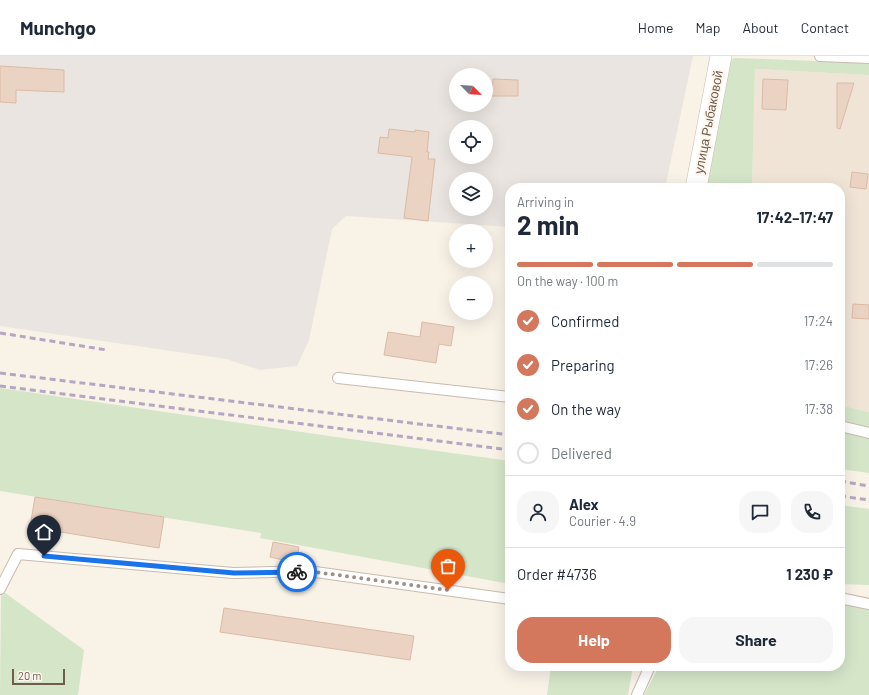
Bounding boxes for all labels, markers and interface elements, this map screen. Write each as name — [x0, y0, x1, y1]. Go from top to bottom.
text: Munchgo — [20, 16, 96, 39]
text: Home — [638, 19, 674, 36]
text: Map — [696, 19, 720, 36]
text: About — [742, 19, 779, 36]
text: Contact — [801, 19, 849, 36]
north arrow — [449, 68, 493, 112]
map controls — [449, 68, 493, 320]
street label: улица Рыбаковой — [690, 69, 726, 175]
button: locate — [449, 120, 493, 164]
button: layers — [449, 172, 493, 216]
text: Arriving in — [517, 194, 574, 210]
text: 17:42–17:47 — [757, 208, 833, 226]
text: 2 min — [517, 209, 579, 240]
button: + — [449, 224, 493, 268]
text: On the way · 100 m — [517, 273, 618, 289]
button: − — [449, 276, 493, 320]
icon: check — [517, 310, 539, 332]
text: Confirmed — [551, 312, 619, 330]
text: 17:24 — [804, 313, 833, 329]
icon: check — [517, 354, 539, 376]
text: Preparing — [551, 356, 615, 374]
text: 17:26 — [804, 357, 833, 373]
icon: check — [517, 398, 539, 420]
text: On the way — [551, 400, 621, 418]
text: 17:38 — [804, 401, 833, 417]
text: Delivered — [551, 444, 612, 462]
button: person — [517, 491, 559, 533]
button: chat — [739, 491, 781, 533]
button: phone — [791, 491, 833, 533]
text: Alex — [569, 495, 599, 513]
text: Courier · 4.9 — [569, 513, 636, 529]
pin — [27, 515, 61, 556]
icon: home — [33, 521, 55, 543]
pin — [431, 549, 465, 590]
courier — [277, 552, 317, 592]
icon: bag — [437, 555, 459, 577]
icon: bike — [286, 561, 308, 583]
text: Order #4736 — [517, 565, 597, 583]
text: 1 230 ₽ — [786, 565, 833, 583]
button: Help — [517, 617, 671, 663]
button: Share — [679, 617, 833, 663]
scale bar — [12, 667, 65, 686]
text: 20 m — [18, 669, 41, 682]

